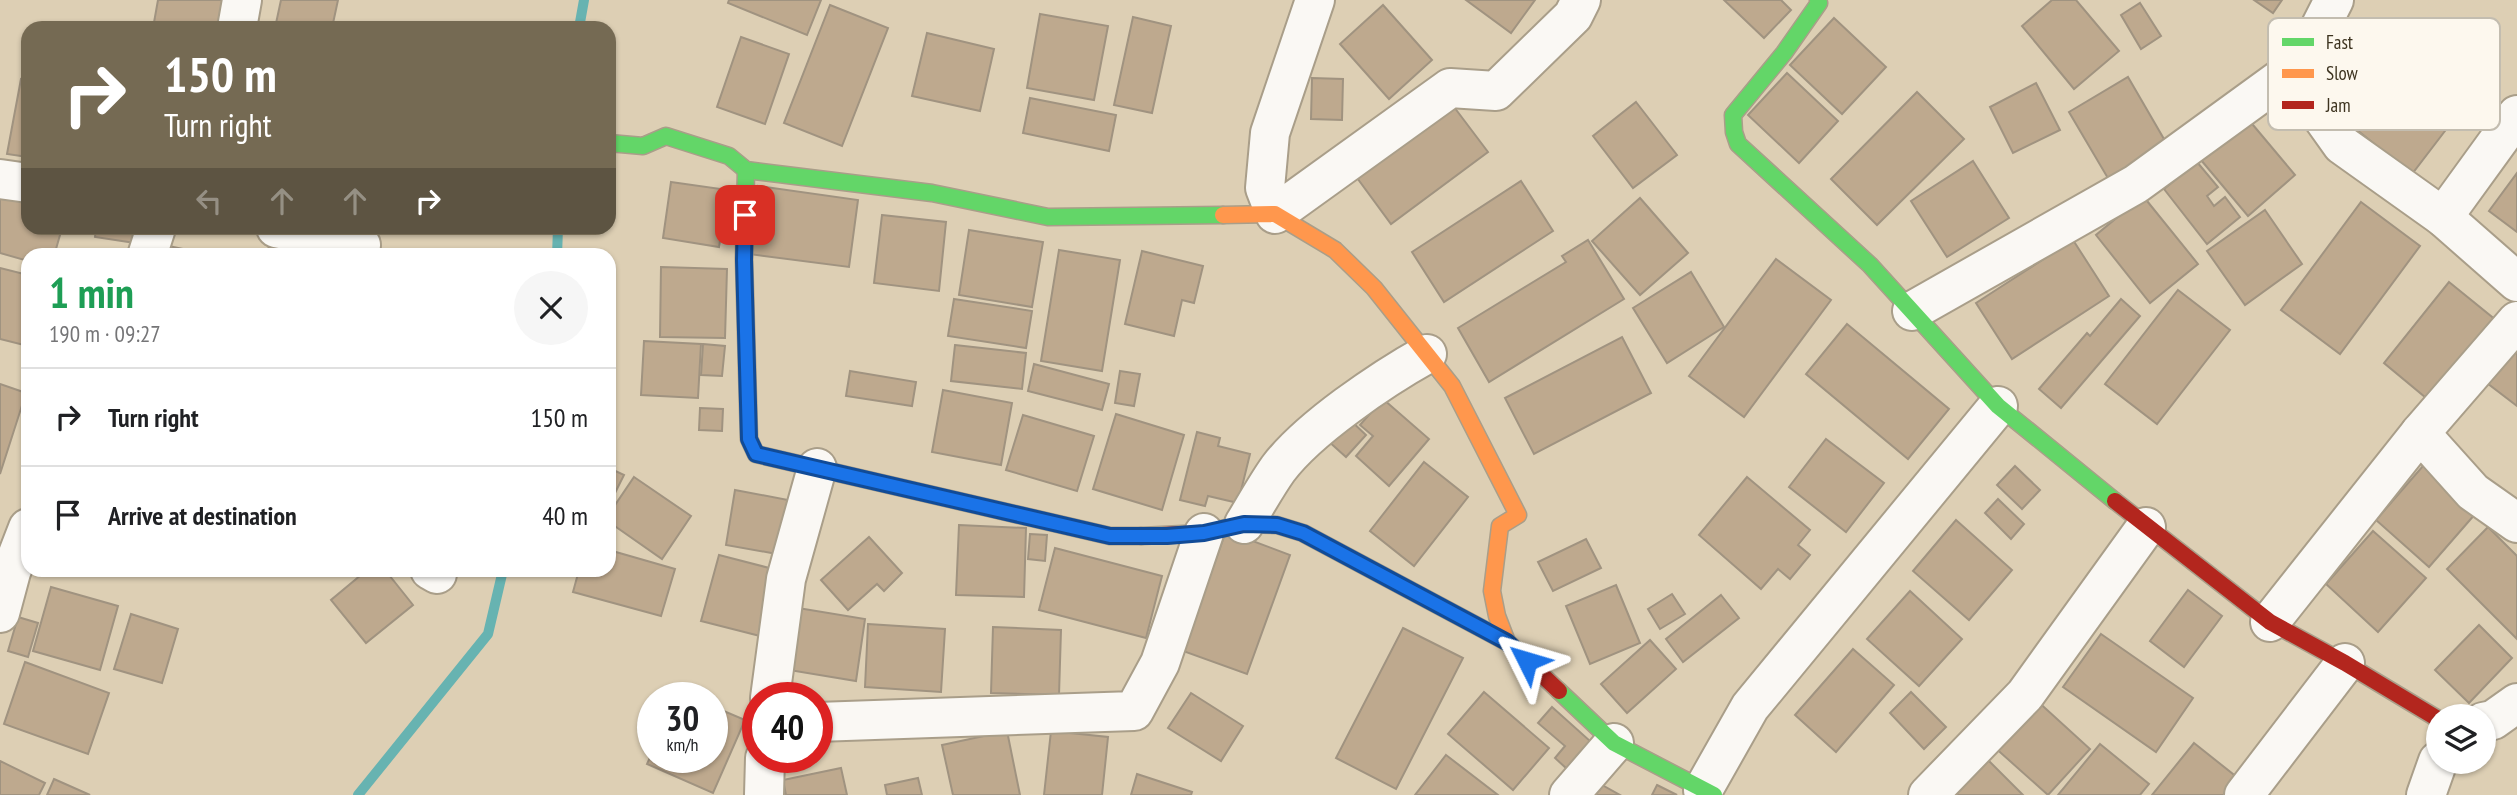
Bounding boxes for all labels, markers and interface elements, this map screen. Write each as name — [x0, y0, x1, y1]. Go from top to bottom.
legend — [2268, 18, 2500, 130]
text: Fast — [2326, 30, 2354, 54]
text: 150 m — [164, 42, 277, 106]
icon: right — [49, 49, 140, 140]
text: Slow — [2326, 61, 2359, 85]
text: Jam — [2325, 93, 2351, 117]
text: Turn right — [164, 104, 272, 146]
icon: left — [190, 182, 228, 220]
icon: ahead — [263, 182, 301, 220]
icon: ahead — [336, 182, 374, 220]
icon: right — [409, 182, 447, 220]
pin — [715, 185, 775, 245]
icon: arrive — [726, 196, 764, 234]
text: 1 min — [49, 265, 134, 320]
button: close — [514, 271, 588, 345]
text: 190 m · 09:27 — [49, 319, 161, 348]
icon: right — [49, 398, 87, 436]
text: Turn right — [108, 401, 199, 434]
text: 150 m — [530, 401, 588, 434]
icon: arrive — [49, 496, 87, 534]
text: Arrive at destination — [108, 499, 297, 532]
text: 40 m — [542, 499, 588, 532]
position arrow — [1490, 624, 1564, 698]
speed limit sign: 40 — [742, 682, 833, 773]
text: 30 — [666, 695, 699, 741]
map controls — [2426, 704, 2496, 774]
button: layers — [2426, 704, 2496, 774]
text: km/h — [667, 733, 698, 756]

